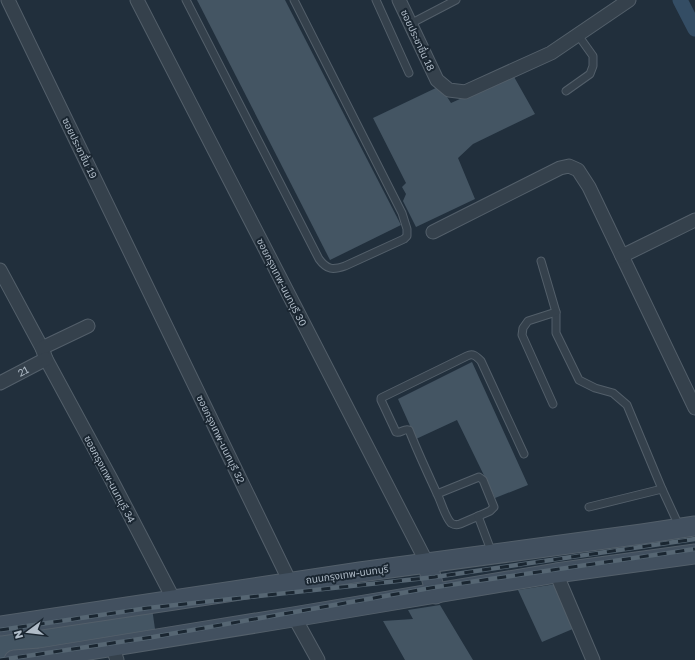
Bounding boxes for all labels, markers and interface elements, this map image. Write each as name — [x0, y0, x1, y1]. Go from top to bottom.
street label: ซอยประชาชื่น 18 — [399, 7, 438, 73]
street label: ซอยประชาชื่น 19 — [60, 115, 101, 180]
street label: ซอยกรุงเทพ-นนทบุรี 30 — [254, 236, 309, 328]
street label: 21 — [16, 363, 31, 379]
street label: ซอยกรุงเทพ-นนทบุรี 32 — [194, 393, 248, 486]
street label: ซอยกรุงเทพ-นนทบุรี 34 — [81, 433, 138, 525]
street label: ถนนกรุงเทพ-นนทบุรี — [305, 562, 390, 587]
north arrow — [8, 612, 48, 652]
text: N — [10, 629, 25, 640]

